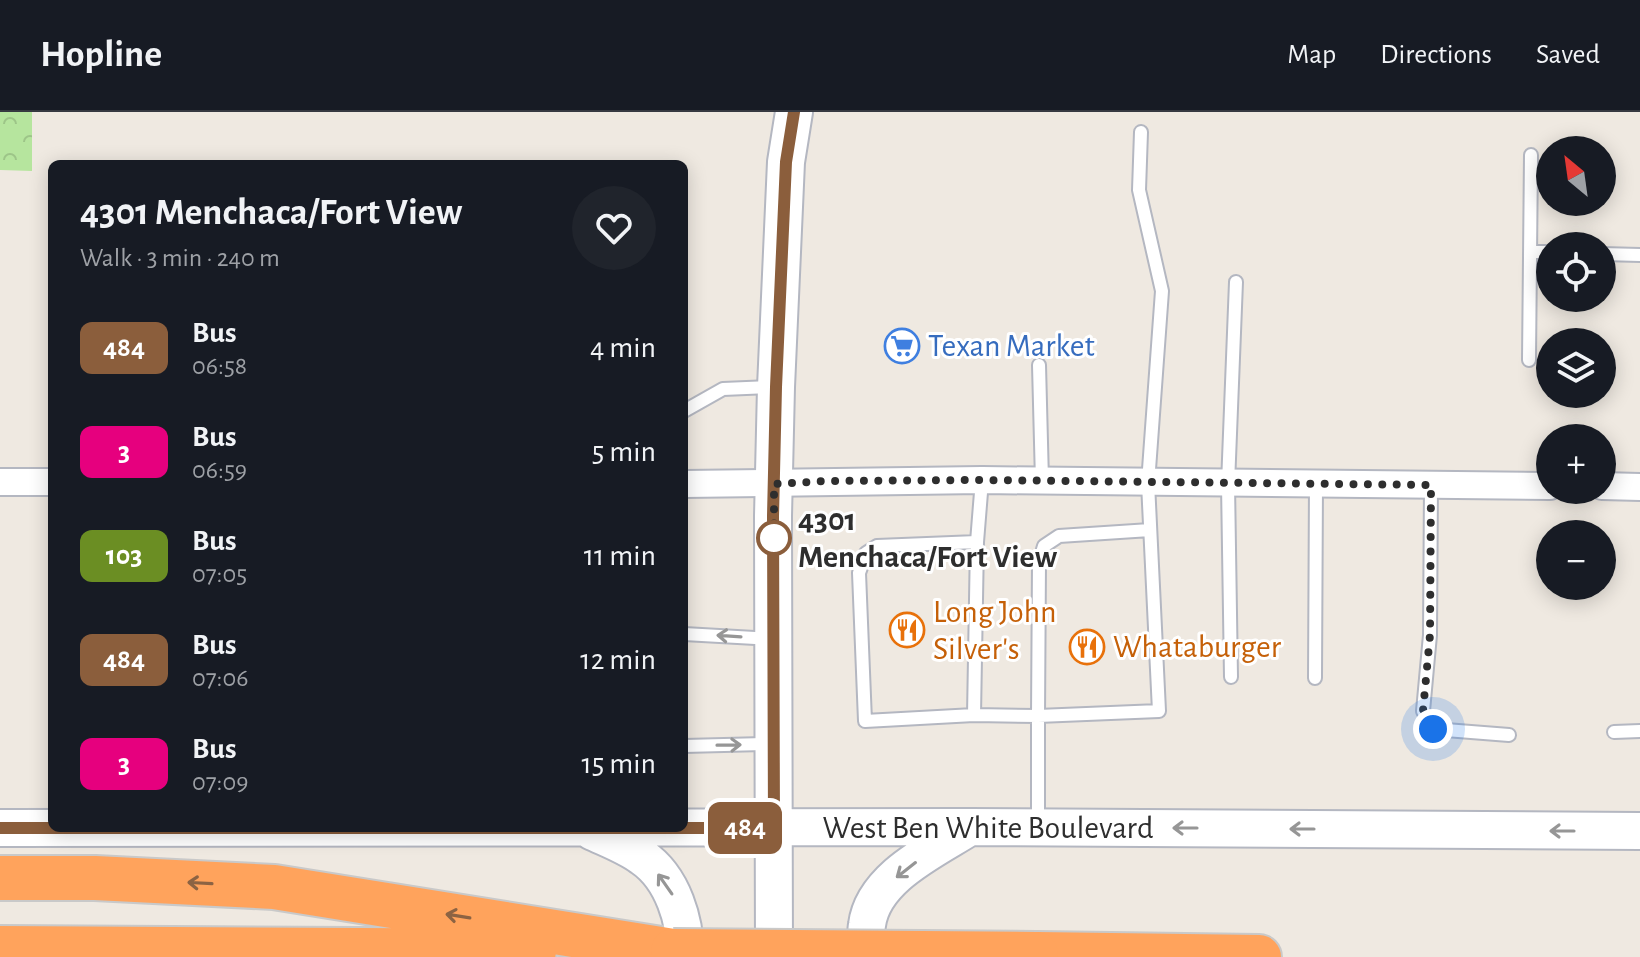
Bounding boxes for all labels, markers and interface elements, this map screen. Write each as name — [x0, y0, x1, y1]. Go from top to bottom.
text: Hopline — [40, 36, 162, 74]
text: Map — [1287, 41, 1336, 69]
text: Directions — [1380, 41, 1492, 69]
text: Saved — [1536, 41, 1600, 69]
north arrow — [1536, 136, 1616, 216]
map controls — [1536, 136, 1616, 600]
button: heart — [572, 186, 656, 270]
text: 4301 Menchaca/Fort View — [80, 194, 462, 232]
button: locate — [1536, 232, 1616, 312]
text: Walk · 3 min · 240 m — [80, 245, 280, 271]
text: Bus — [192, 318, 237, 348]
supermarket icon: Texan Market — [883, 327, 921, 365]
button: layers — [1536, 328, 1616, 408]
place label: Texan Market — [928, 330, 1095, 362]
text: 4 min — [590, 333, 656, 363]
text: 484 — [103, 334, 145, 362]
text: 06:58 — [192, 353, 247, 379]
text: Bus — [192, 422, 237, 452]
button: + — [1536, 424, 1616, 504]
text: 5 min — [592, 437, 656, 467]
text: 3 — [118, 438, 130, 466]
text: 06:59 — [192, 457, 247, 483]
place label: 4301 Menchaca/Fort View — [798, 504, 1058, 573]
button: − — [1536, 520, 1616, 600]
marker: 4301 Menchaca/Fort View — [757, 521, 791, 555]
text: Bus — [192, 526, 237, 556]
text: 11 min — [584, 541, 656, 571]
text: 103 — [106, 542, 142, 570]
text: 07:05 — [192, 561, 247, 587]
place label: Long John Silver's — [933, 596, 1056, 665]
restaurant icon: Long John Silver's — [888, 611, 926, 649]
one-way arrow — [716, 628, 743, 643]
restaurant icon: Whataburger — [1068, 628, 1106, 666]
text: Bus — [192, 630, 237, 660]
place label: Whataburger — [1113, 631, 1282, 663]
text: 12 min — [580, 645, 656, 675]
text: 484 — [103, 646, 145, 674]
text: 07:06 — [192, 665, 248, 691]
your location — [1413, 709, 1453, 749]
text: Bus — [192, 734, 237, 764]
one-way arrow — [715, 737, 742, 753]
text: 15 min — [581, 749, 656, 779]
text: 3 — [118, 750, 130, 778]
text: 07:09 — [192, 769, 248, 795]
line badge: 484 — [699, 802, 791, 854]
street label: West Ben White Boulevard — [822, 812, 1154, 844]
text: 484 — [724, 814, 766, 842]
one-way arrow — [1172, 820, 1199, 836]
one-way arrow — [1289, 821, 1316, 837]
one-way arrow — [1549, 823, 1576, 839]
one-way arrow — [896, 862, 917, 879]
one-way arrow — [657, 873, 673, 895]
one-way arrow — [187, 875, 214, 890]
one-way arrow — [445, 908, 471, 923]

